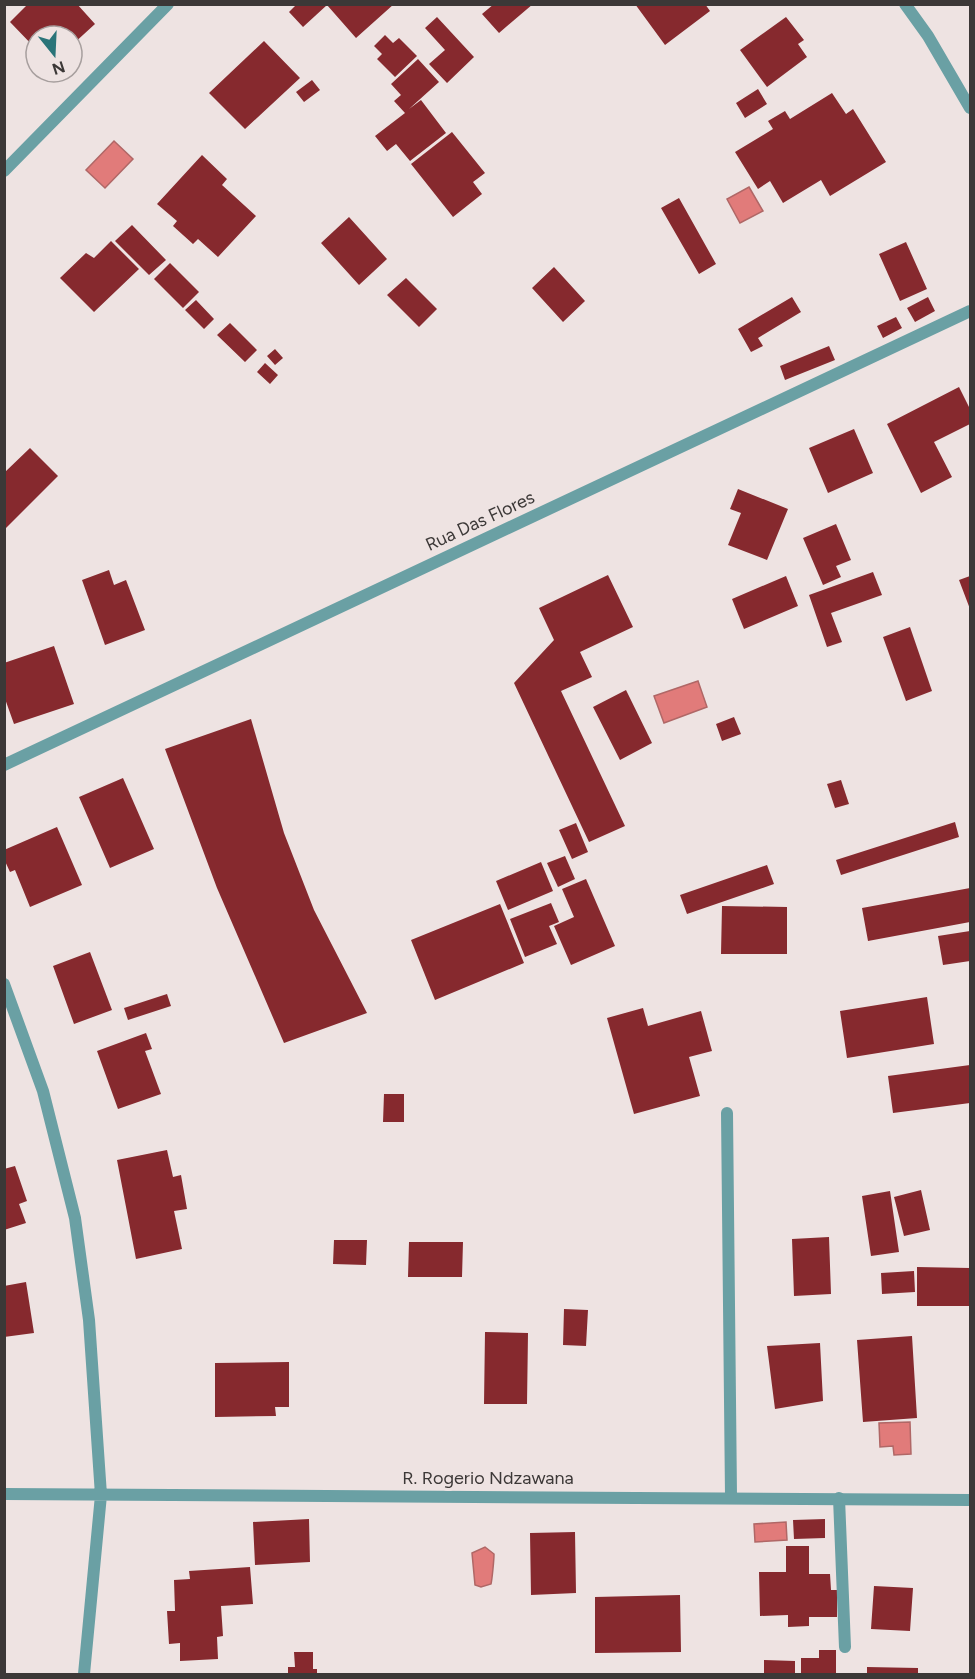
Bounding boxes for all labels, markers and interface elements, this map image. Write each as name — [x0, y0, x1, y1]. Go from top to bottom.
north arrow — [24, 24, 84, 84]
text: N — [50, 57, 67, 79]
street label: Rua Das Flores — [422, 486, 538, 556]
street label: R. Rogerio Ndzawana — [402, 1467, 574, 1489]

